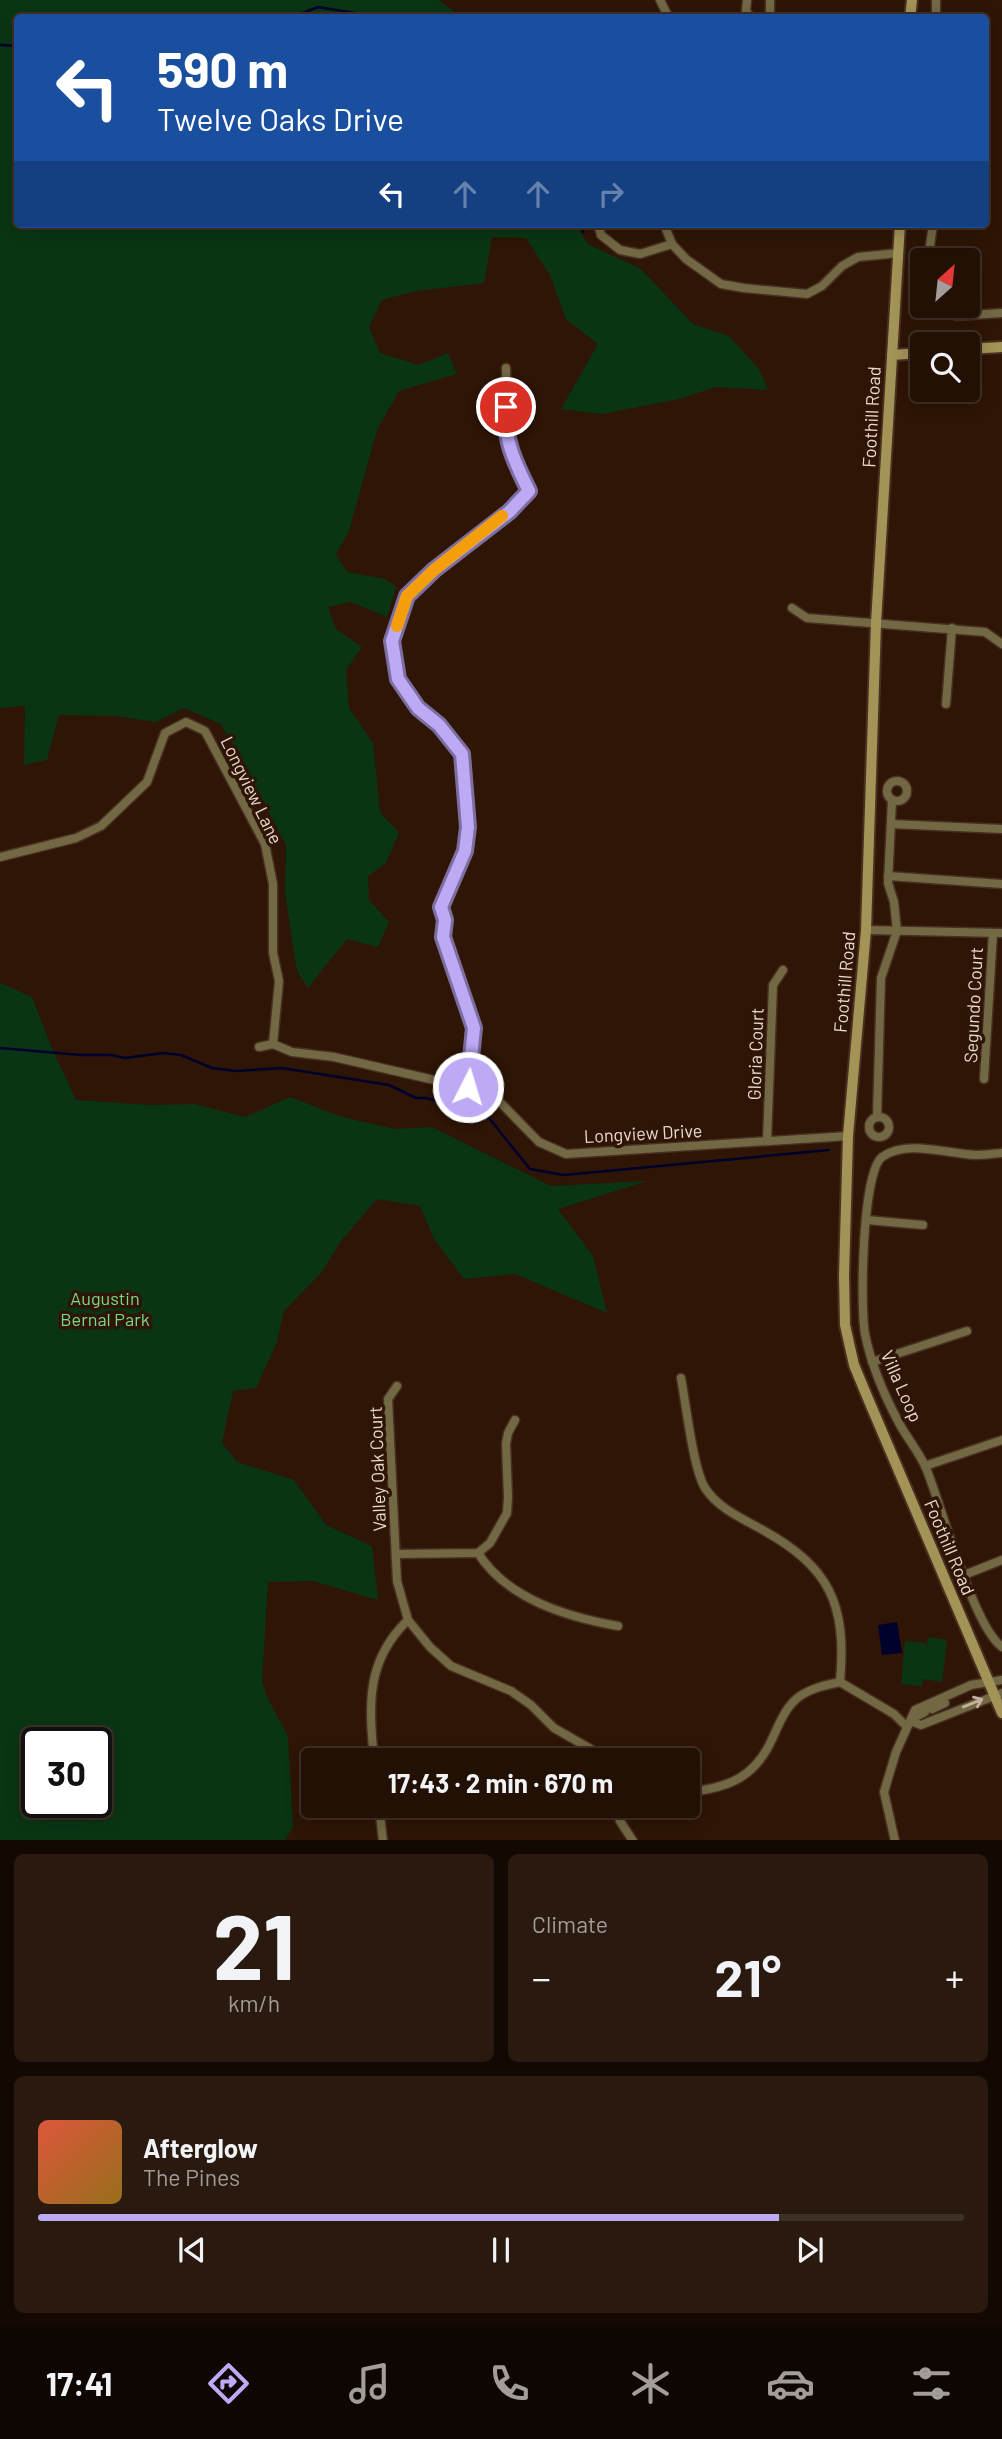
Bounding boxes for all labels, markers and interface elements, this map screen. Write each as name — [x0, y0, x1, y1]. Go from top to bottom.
text: 590 m — [157, 39, 288, 98]
icon: left — [42, 42, 133, 133]
text: Twelve Oaks Drive — [157, 99, 404, 137]
icon: left — [373, 175, 411, 213]
icon: ahead — [446, 175, 484, 213]
icon: ahead — [519, 175, 557, 213]
icon: right — [592, 175, 630, 213]
north arrow — [910, 248, 980, 318]
map controls — [910, 248, 980, 402]
button: search — [910, 332, 980, 402]
street label: Foothill Road — [857, 366, 885, 468]
pin — [476, 377, 536, 437]
icon: arrive — [487, 388, 525, 426]
street label: Longview Lane — [216, 733, 288, 847]
street label: Foothill Road — [829, 930, 859, 1034]
street label: Segundo Court — [959, 947, 987, 1063]
street label: Gloria Court — [742, 1007, 768, 1101]
position arrow — [431, 1050, 505, 1124]
street label: Longview Drive — [583, 1119, 703, 1147]
park label: Augustin Bernal Park — [60, 1287, 150, 1330]
street label: Villa Loop — [876, 1347, 928, 1425]
street label: Valley Oak Court — [364, 1406, 390, 1532]
street label: Foothill Road — [920, 1496, 980, 1598]
one-way arrow — [961, 1696, 983, 1709]
speed limit sign: 30 — [21, 1727, 112, 1818]
text: 17:43 · 2 min · 670 m — [388, 1767, 613, 1798]
text: 21 — [213, 1889, 295, 1998]
text: Climate — [532, 1910, 608, 1938]
text: 21° — [715, 1945, 781, 2007]
text: − — [532, 1954, 551, 2000]
text: + — [945, 1954, 964, 2000]
text: km/h — [228, 1989, 280, 2017]
text: Afterglow — [143, 2132, 258, 2163]
text: The Pines — [143, 2163, 240, 2191]
icon: previous — [173, 2231, 211, 2269]
icon: pause — [482, 2231, 520, 2269]
icon: next — [791, 2231, 829, 2269]
icon: directions — [204, 2359, 253, 2408]
icon: music — [345, 2359, 394, 2408]
icon: phone — [485, 2359, 534, 2408]
icon: climate — [626, 2359, 675, 2408]
icon: car — [766, 2359, 815, 2408]
icon: filters — [907, 2359, 956, 2408]
text: 17:41 — [46, 2364, 112, 2402]

